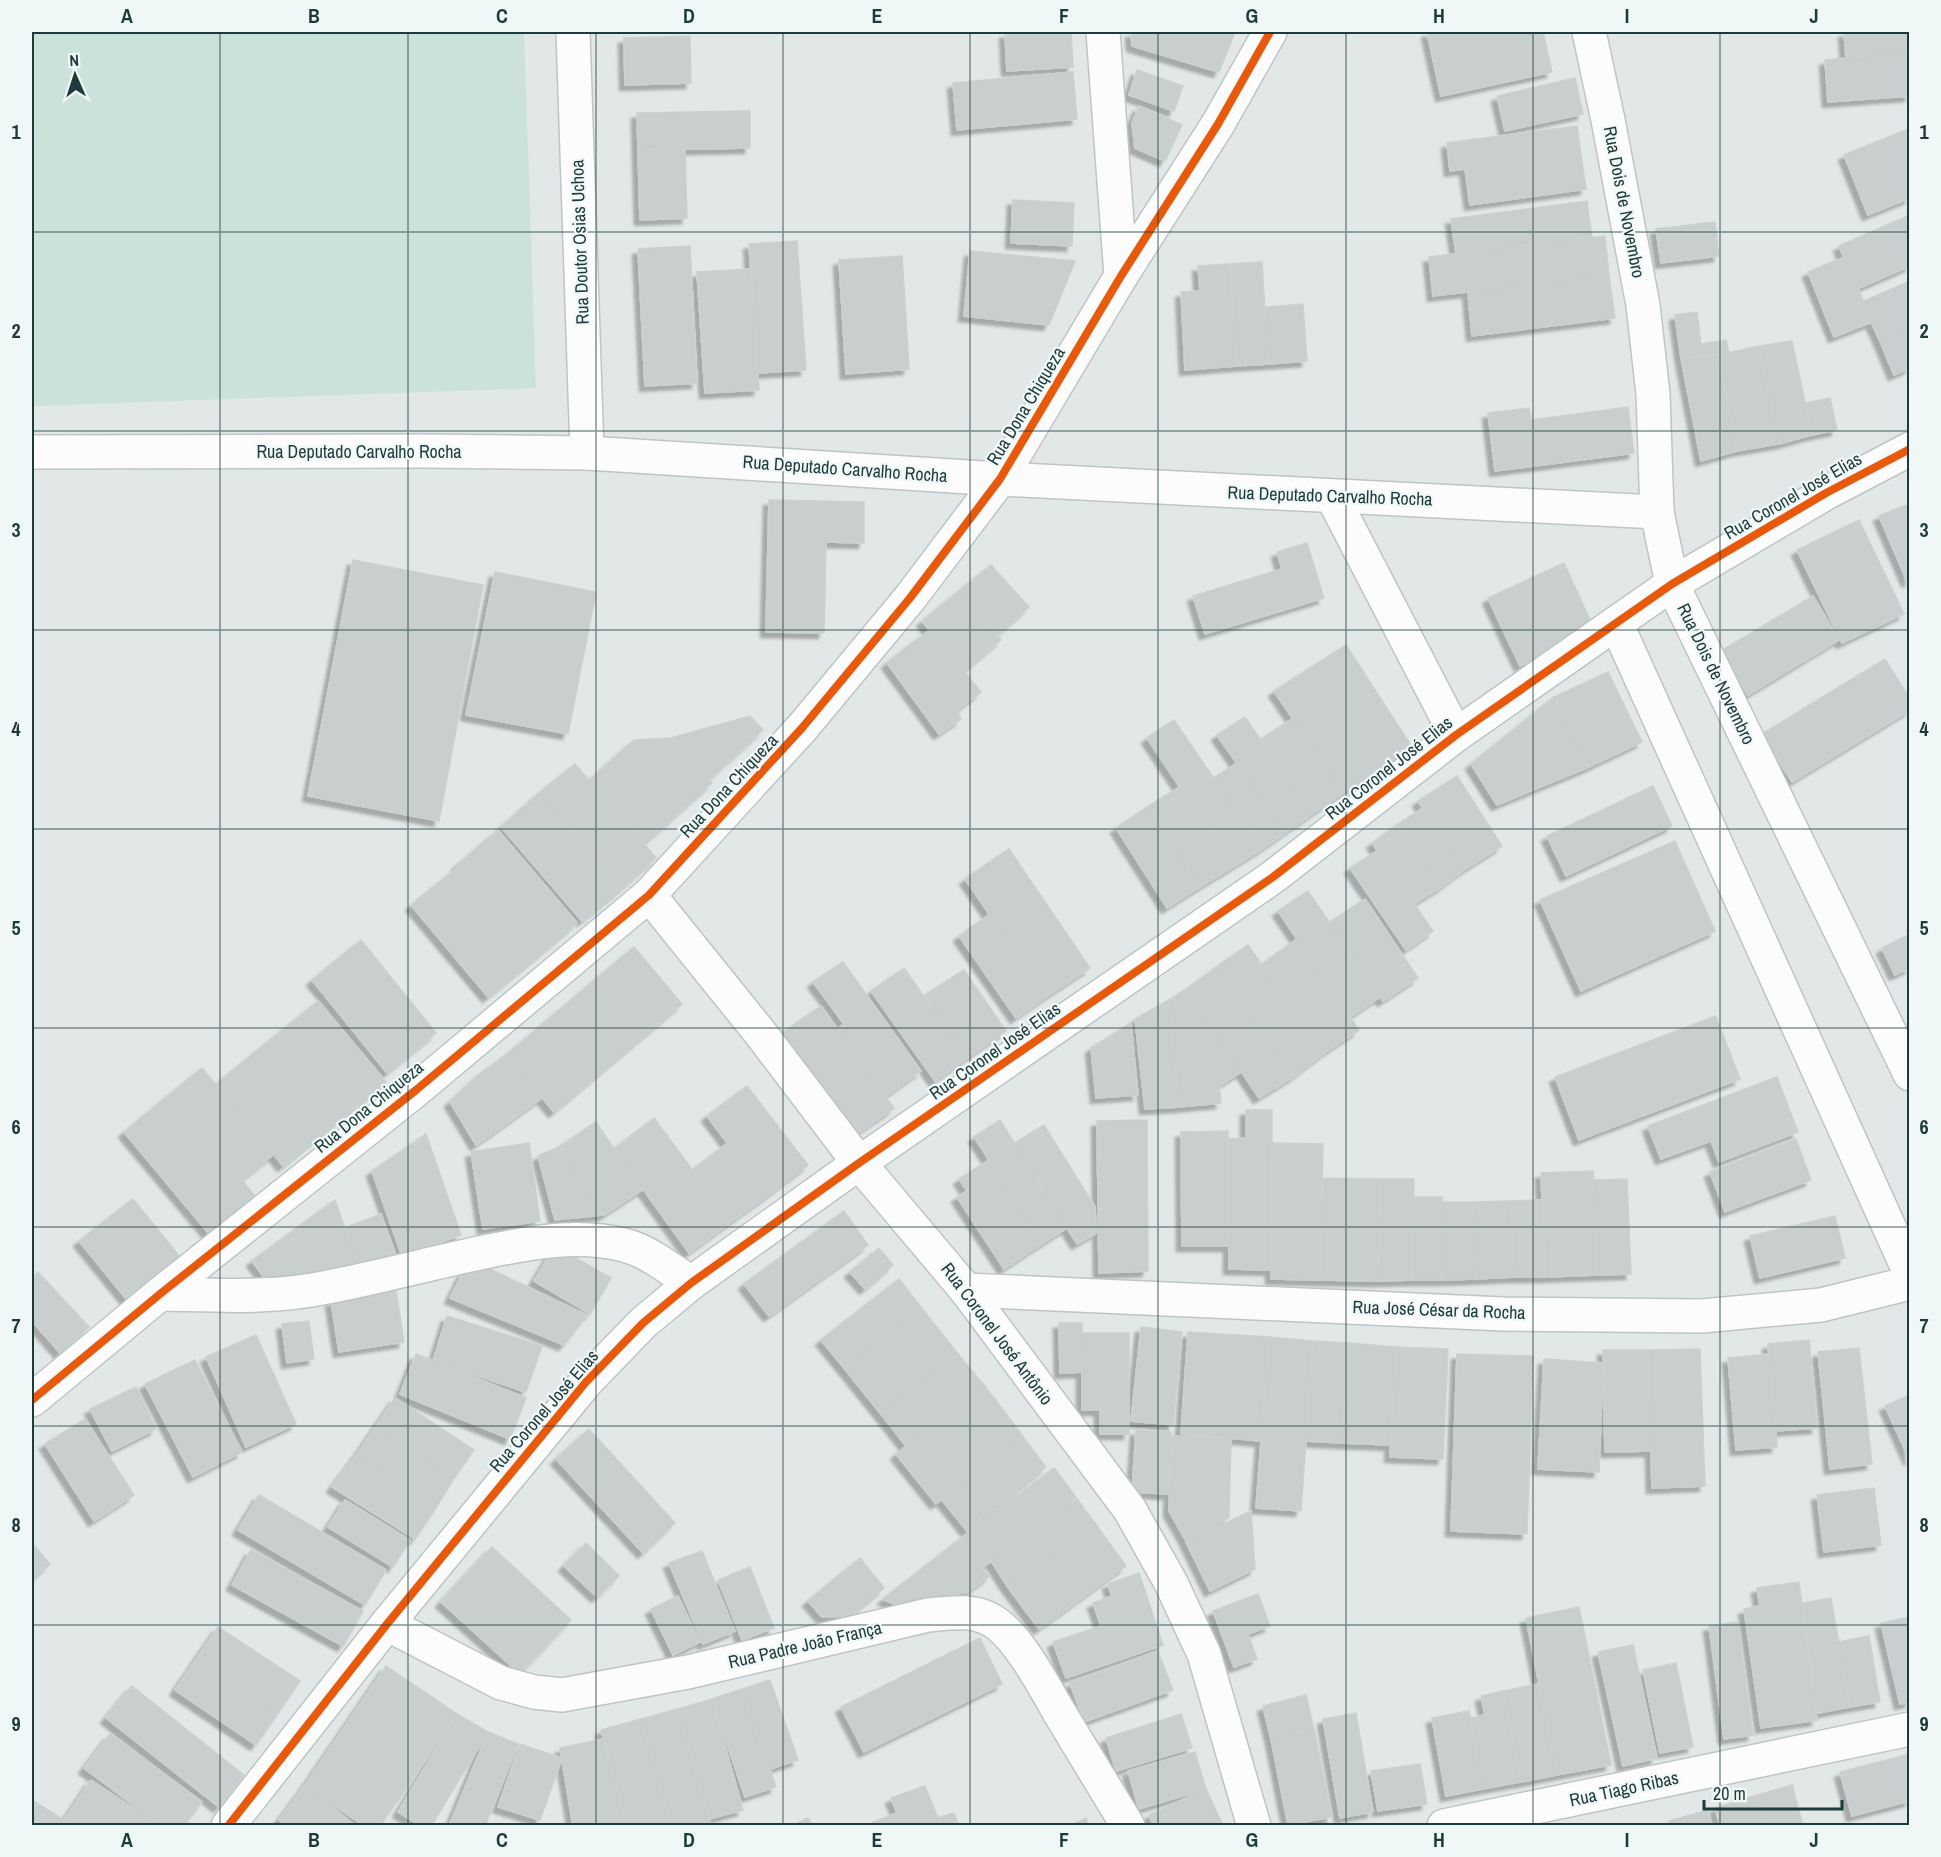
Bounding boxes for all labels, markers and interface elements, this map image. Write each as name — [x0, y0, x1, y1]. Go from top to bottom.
text: A — [121, 2, 133, 29]
text: B — [308, 2, 320, 29]
text: C — [496, 2, 508, 29]
text: D — [683, 2, 695, 29]
text: E — [872, 2, 883, 29]
text: F — [1059, 2, 1069, 29]
text: G — [1246, 2, 1258, 29]
text: H — [1433, 2, 1445, 29]
text: I — [1625, 2, 1629, 29]
text: J — [1809, 2, 1819, 29]
north arrow — [45, 45, 105, 105]
text: N — [69, 49, 80, 71]
text: 1 — [11, 118, 21, 145]
text: 1 — [1919, 118, 1929, 145]
street label: Rua Dois de Novembro — [1598, 124, 1651, 280]
street label: Rua Doutor Osias Uchoa — [564, 159, 595, 325]
text: 2 — [11, 317, 21, 344]
text: 2 — [1919, 317, 1929, 344]
street label: Rua Dona Chiqueza — [980, 342, 1071, 470]
street label: Rua Deputado Carvalho Rocha — [256, 439, 462, 464]
street label: Rua Coronel José Elias — [1719, 446, 1866, 545]
street label: Rua Deputado Carvalho Rocha — [742, 449, 948, 488]
street label: Rua Deputado Carvalho Rocha — [1227, 479, 1433, 512]
text: 3 — [11, 516, 21, 543]
text: 3 — [1919, 516, 1929, 543]
street label: Rua Dois de Novembro — [1671, 599, 1761, 749]
street label: Rua Coronel José Elias — [1320, 710, 1457, 825]
text: 4 — [11, 715, 21, 742]
text: 4 — [1919, 715, 1929, 742]
street label: Rua Dona Chiqueza — [674, 728, 783, 843]
text: 5 — [11, 914, 21, 941]
text: 5 — [1919, 914, 1929, 941]
street label: Rua Coronel José Elias — [924, 996, 1065, 1105]
street label: Rua Dona Chiqueza — [309, 1055, 429, 1158]
text: 6 — [11, 1113, 21, 1140]
text: 6 — [1919, 1113, 1929, 1140]
street label: Rua Coronel José Antônio — [936, 1257, 1059, 1410]
street label: Rua José César da Rocha — [1352, 1294, 1526, 1325]
text: 7 — [11, 1312, 21, 1339]
text: 7 — [1919, 1312, 1929, 1339]
street label: Rua Coronel José Elias — [483, 1344, 604, 1477]
text: 8 — [11, 1511, 21, 1538]
text: 8 — [1919, 1511, 1929, 1538]
street label: Rua Padre João França — [726, 1615, 884, 1674]
text: 9 — [11, 1710, 21, 1737]
text: 9 — [1919, 1710, 1929, 1737]
street label: Rua Tiago Ribas — [1567, 1765, 1681, 1812]
scale bar — [1704, 1773, 1842, 1811]
text: 20 m — [1713, 1781, 1746, 1806]
text: A — [121, 1826, 133, 1853]
text: B — [308, 1826, 320, 1853]
text: C — [496, 1826, 508, 1853]
text: D — [683, 1826, 695, 1853]
text: E — [872, 1826, 883, 1853]
text: F — [1059, 1826, 1069, 1853]
text: G — [1246, 1826, 1258, 1853]
text: H — [1433, 1826, 1445, 1853]
text: I — [1625, 1826, 1629, 1853]
text: J — [1809, 1826, 1819, 1853]

